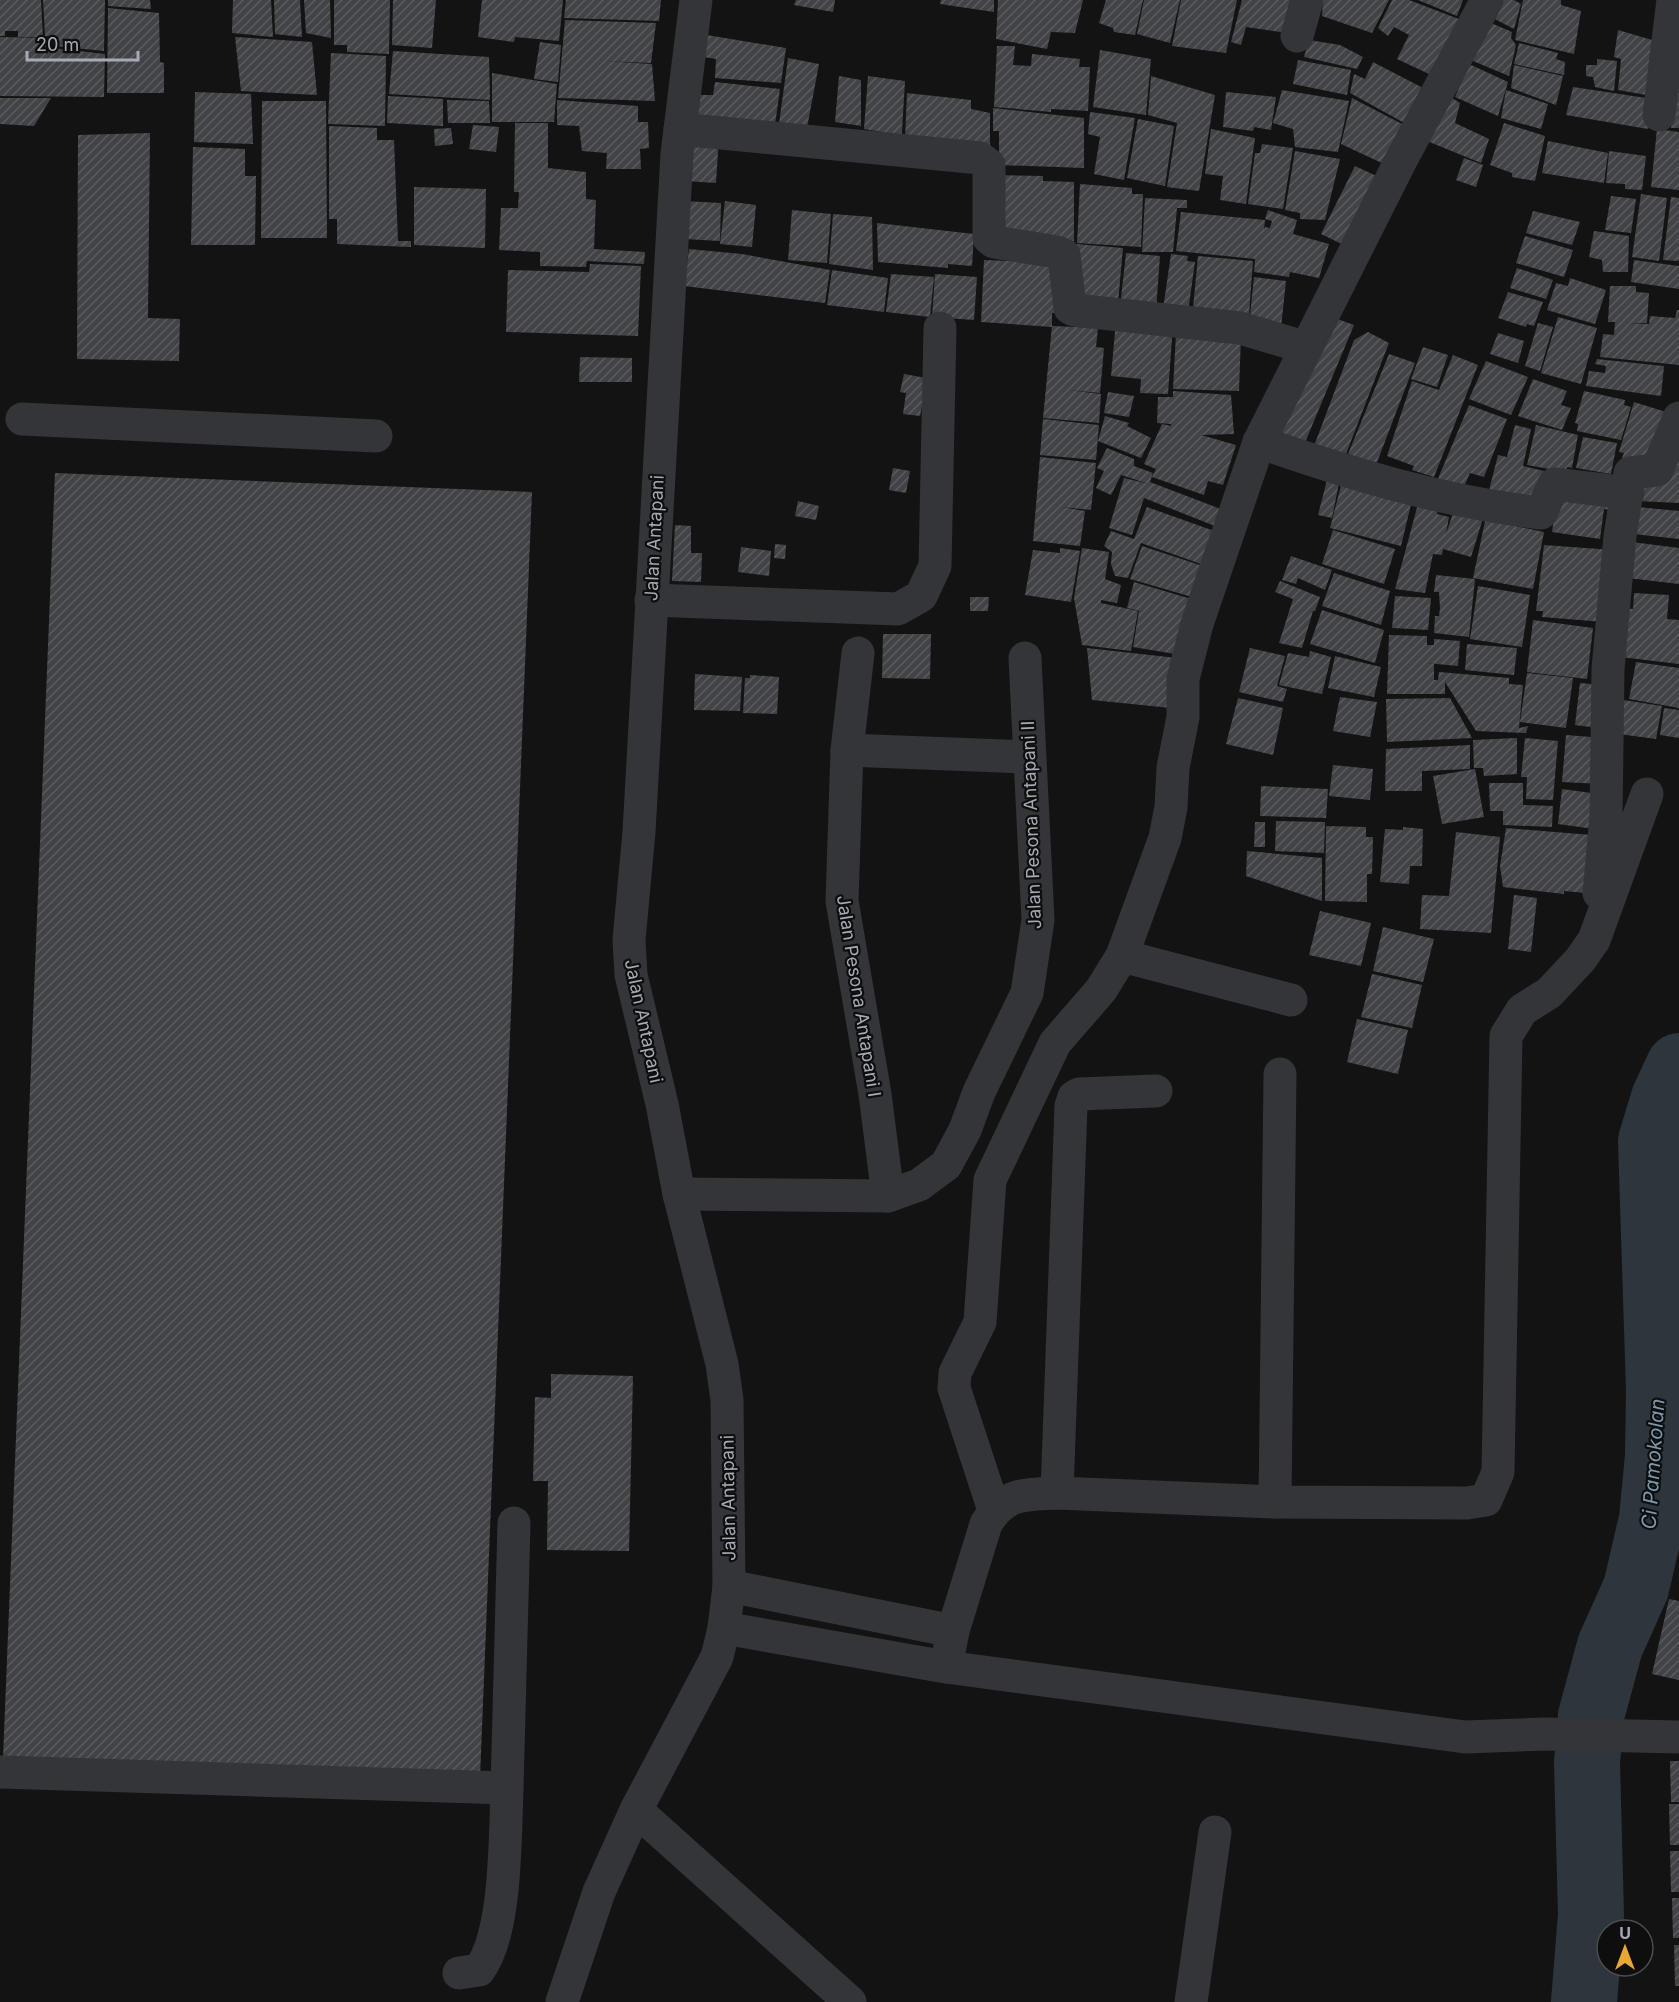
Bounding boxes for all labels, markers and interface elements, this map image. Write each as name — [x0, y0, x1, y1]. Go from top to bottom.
scale bar — [27, 24, 138, 62]
text: 20 m — [36, 34, 79, 55]
street label: Jalan Antapani — [640, 475, 668, 601]
street label: Jalan Pesona Antapani II — [1017, 720, 1045, 930]
street label: Jalan Pesona Antapani I — [833, 894, 885, 1098]
street label: Jalan Antapani — [621, 957, 667, 1085]
water label: Ci Pamokolan — [1636, 1398, 1670, 1530]
street label: Jalan Antapani — [716, 1435, 740, 1561]
north arrow — [1595, 1918, 1655, 1978]
text: U — [1619, 1923, 1631, 1943]

